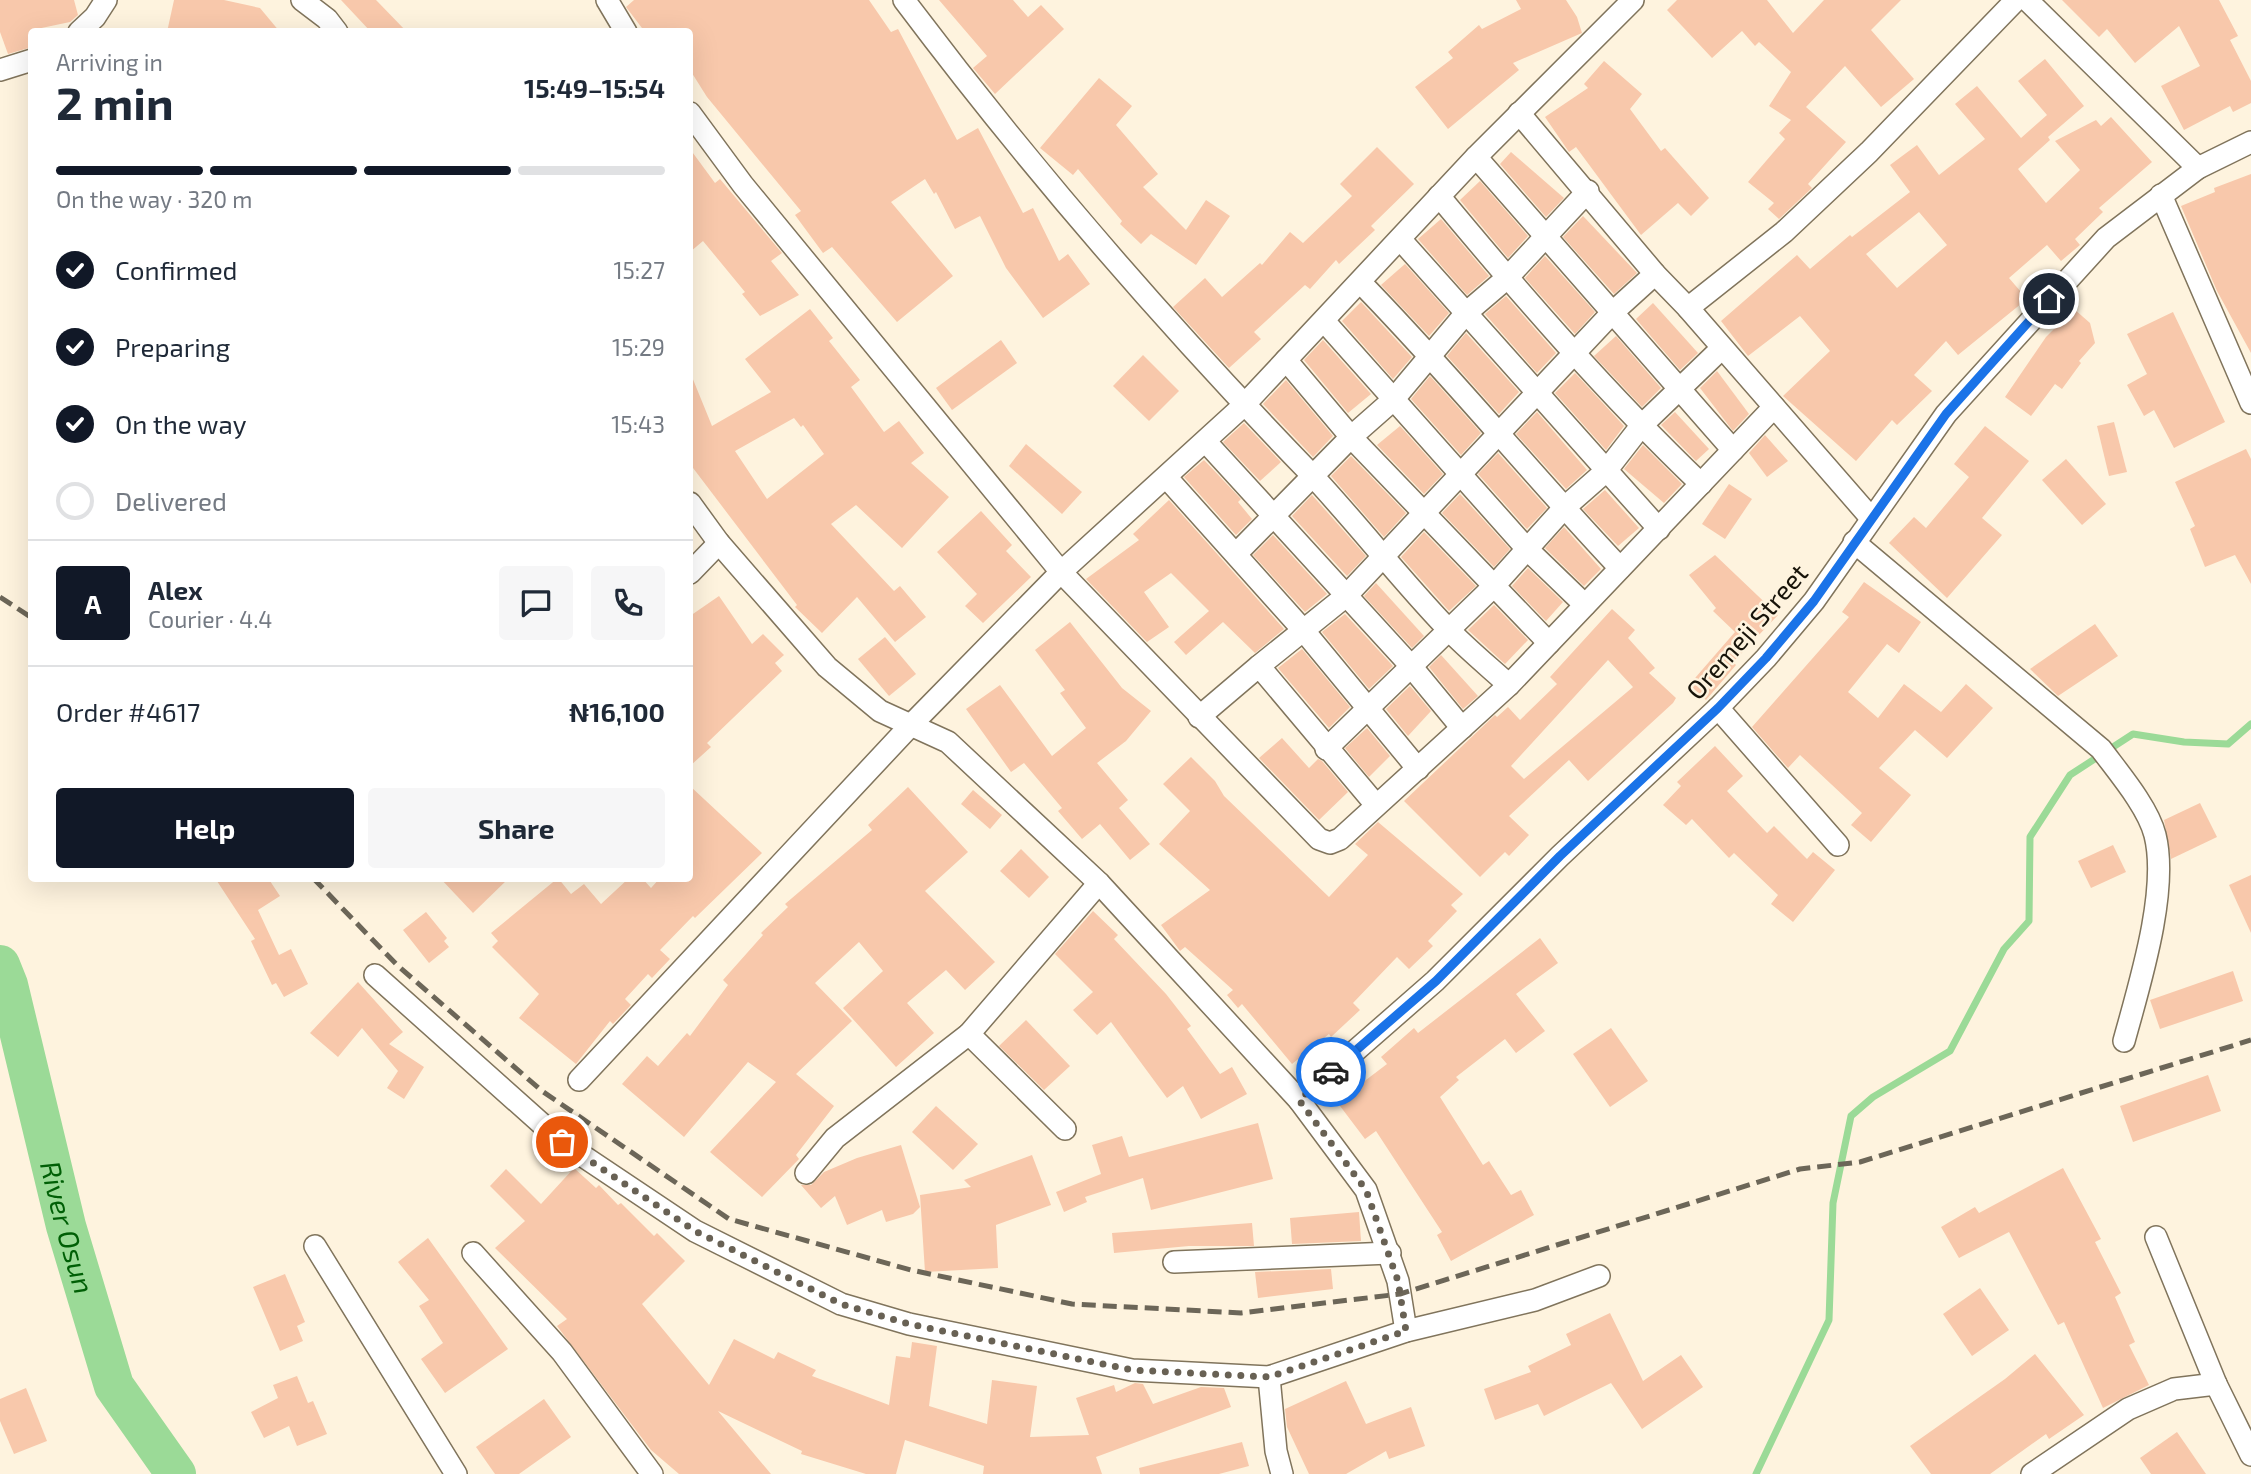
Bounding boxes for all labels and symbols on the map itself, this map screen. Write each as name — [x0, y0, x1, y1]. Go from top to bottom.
pin — [2019, 269, 2079, 329]
street label: Oremeji Street — [1679, 557, 1813, 705]
courier — [1296, 1037, 1366, 1107]
pin — [532, 1112, 592, 1172]
water label: River Osun — [34, 1158, 102, 1297]

